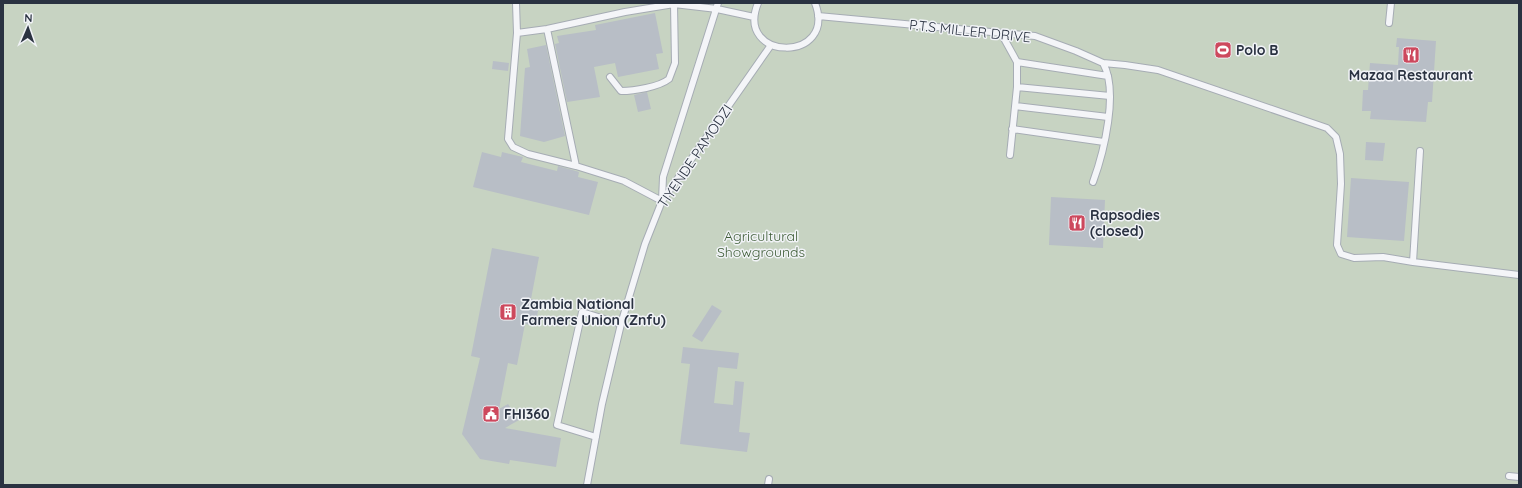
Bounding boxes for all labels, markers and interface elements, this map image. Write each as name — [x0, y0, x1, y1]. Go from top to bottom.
north arrow — [8, 8, 48, 48]
text: N — [24, 11, 33, 25]
street label: P.T.S MILLER DRIVE — [908, 16, 1032, 46]
sports icon: Polo B — [1213, 40, 1233, 60]
place label: Polo B — [1236, 41, 1279, 59]
restaurant icon: Mazaa Restaurant — [1401, 45, 1421, 65]
place label: Mazaa Restaurant — [1349, 66, 1474, 84]
street label: TIYENDE PAMODZI — [654, 101, 736, 211]
place label: Rapsodies (closed) — [1090, 206, 1160, 240]
restaurant icon: Rapsodies (closed) — [1067, 213, 1087, 233]
park label: Agricultural Showgrounds — [717, 227, 805, 261]
place label: Zambia National Farmers Union (Znfu) — [521, 295, 666, 329]
building icon: Zambia National Farmers Union (Znfu) — [498, 302, 518, 322]
public building icon: FHI360 — [481, 404, 501, 424]
place label: FHI360 — [504, 405, 550, 423]

